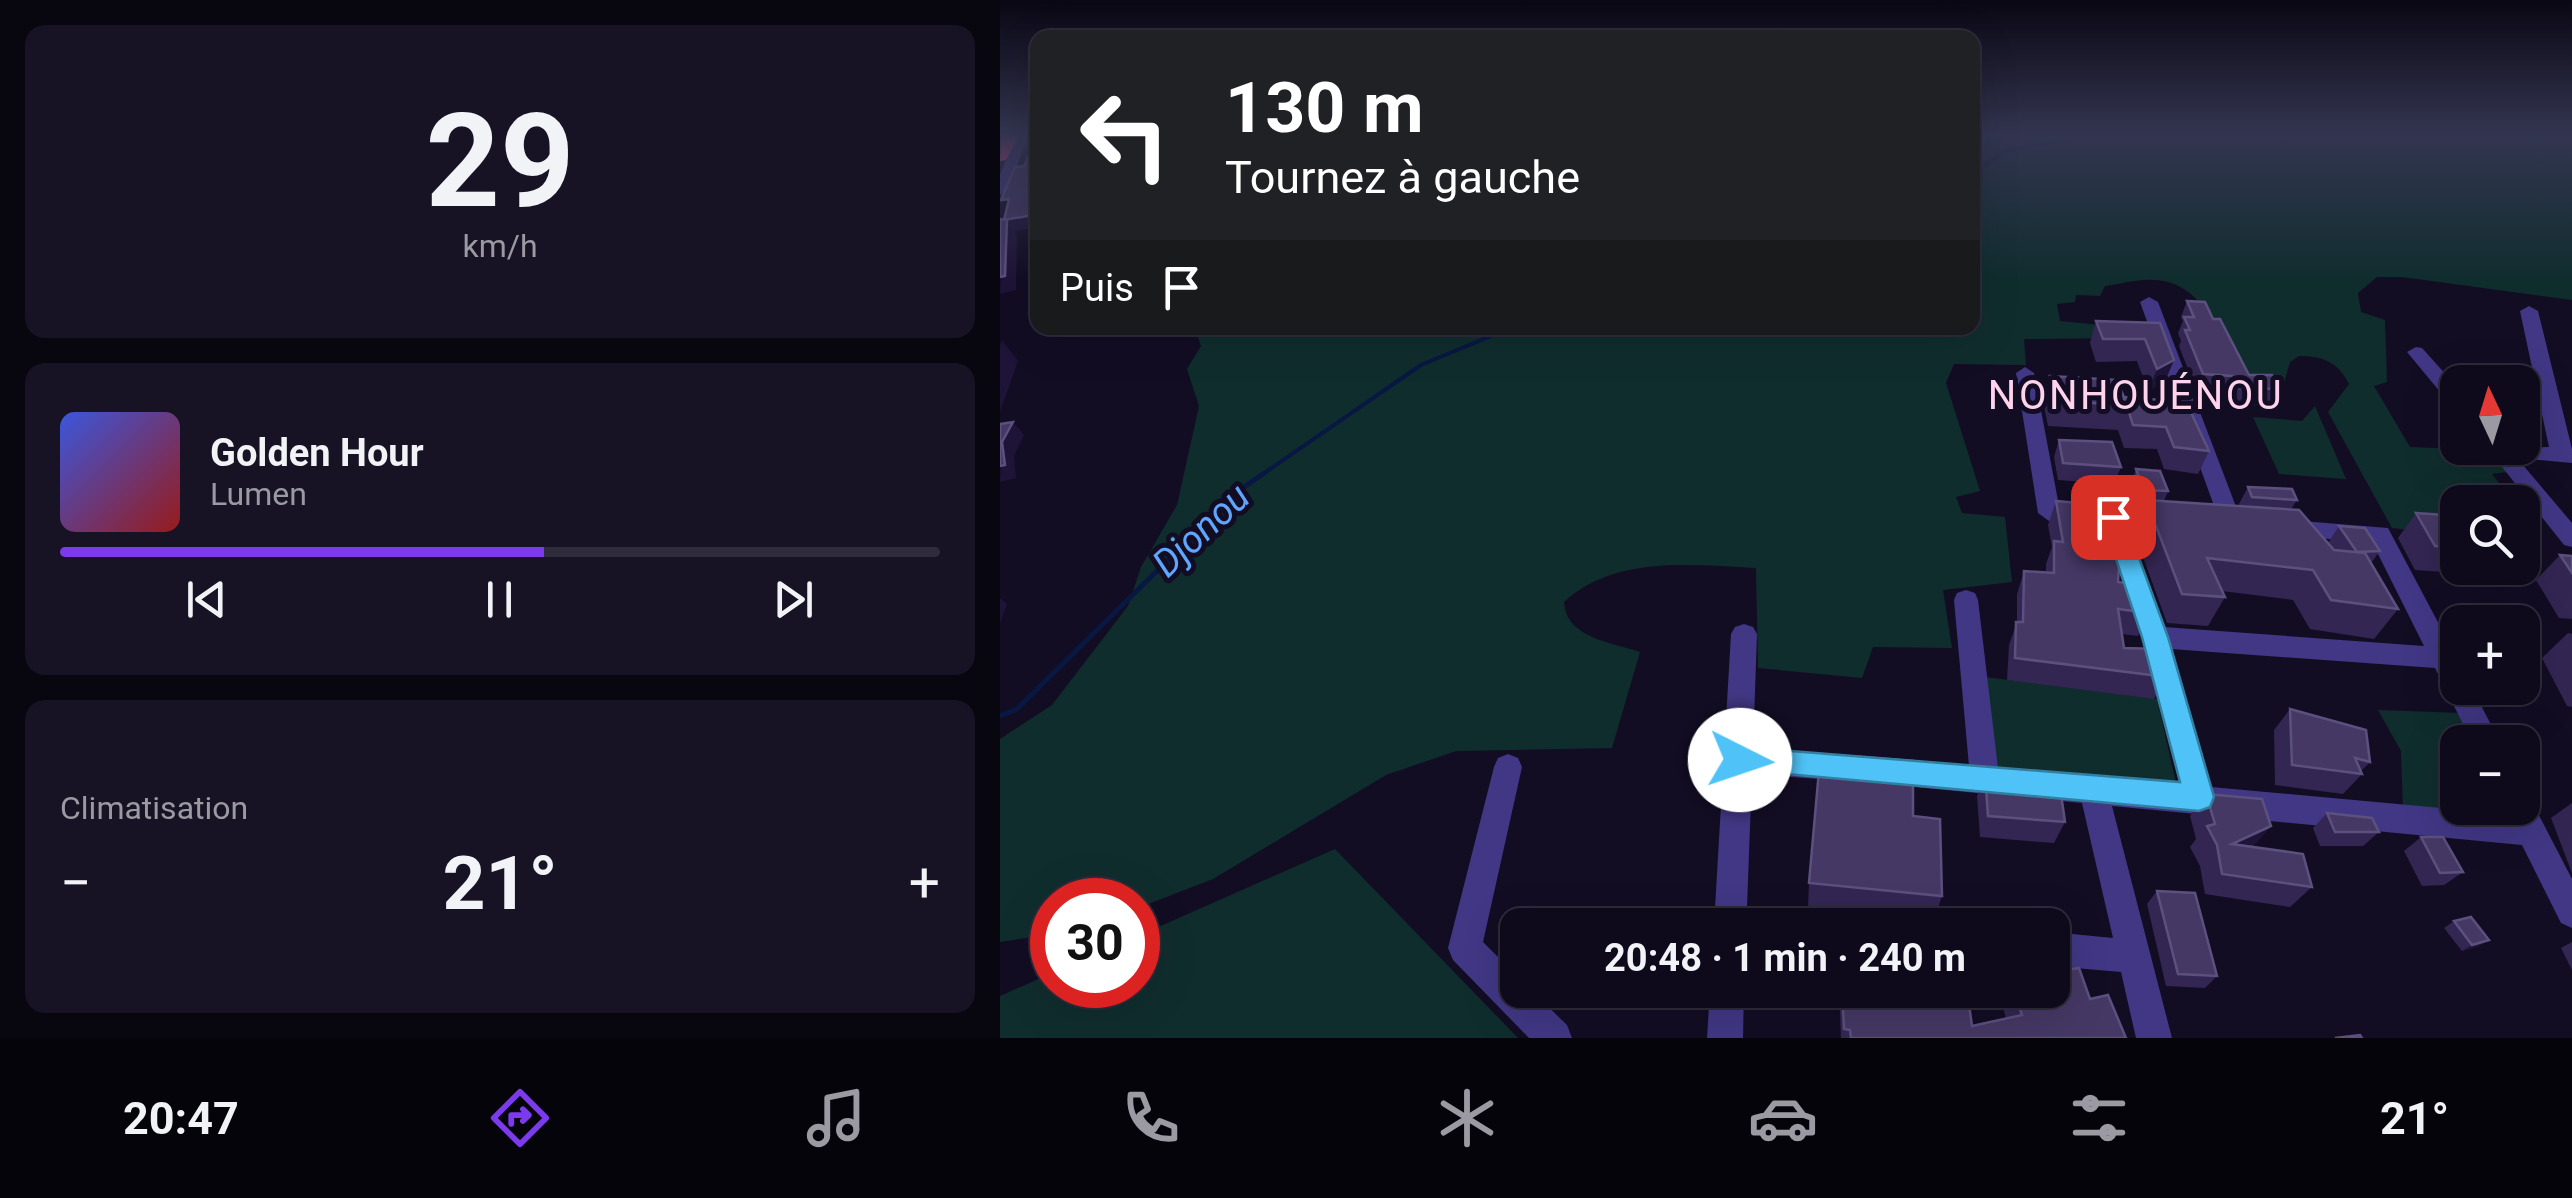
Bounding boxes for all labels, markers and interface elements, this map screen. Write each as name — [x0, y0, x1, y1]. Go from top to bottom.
text: 130 m — [1225, 67, 1424, 149]
icon: left — [1060, 70, 1190, 200]
text: 29 — [425, 85, 575, 238]
text: Tournez à gauche — [1225, 151, 1580, 204]
text: km/h — [462, 227, 538, 265]
icon: arrive — [1154, 260, 1209, 315]
text: Puis — [1060, 266, 1134, 310]
north arrow — [2440, 365, 2540, 465]
map controls — [2440, 365, 2540, 825]
district label: NONHOUÉNOU — [1988, 372, 2284, 419]
text: Golden Hour — [210, 431, 424, 475]
water label: Djonou — [1144, 474, 1258, 586]
text: Lumen — [210, 475, 307, 513]
pin — [2071, 475, 2156, 560]
button: search — [2440, 485, 2540, 585]
icon: arrive — [2086, 490, 2141, 545]
icon: previous — [179, 572, 234, 627]
icon: pause — [472, 572, 527, 627]
icon: next — [766, 572, 821, 627]
button: + — [2440, 605, 2540, 705]
position arrow — [1688, 708, 1792, 812]
button: − — [2440, 725, 2540, 825]
text: Climatisation — [60, 789, 248, 827]
text: 21° — [442, 839, 558, 927]
text: − — [60, 851, 91, 915]
text: + — [909, 851, 940, 915]
speed limit sign: 30 — [1030, 878, 1160, 1008]
text: 20:48 · 1 min · 240 m — [1604, 936, 1966, 980]
icon: directions — [485, 1083, 555, 1153]
icon: music — [801, 1083, 871, 1153]
icon: phone — [1116, 1083, 1186, 1153]
icon: climate — [1432, 1083, 1502, 1153]
icon: car — [1748, 1083, 1818, 1153]
icon: filters — [2064, 1083, 2134, 1153]
text: 20:47 — [123, 1092, 239, 1145]
text: 21° — [2380, 1092, 2449, 1145]

